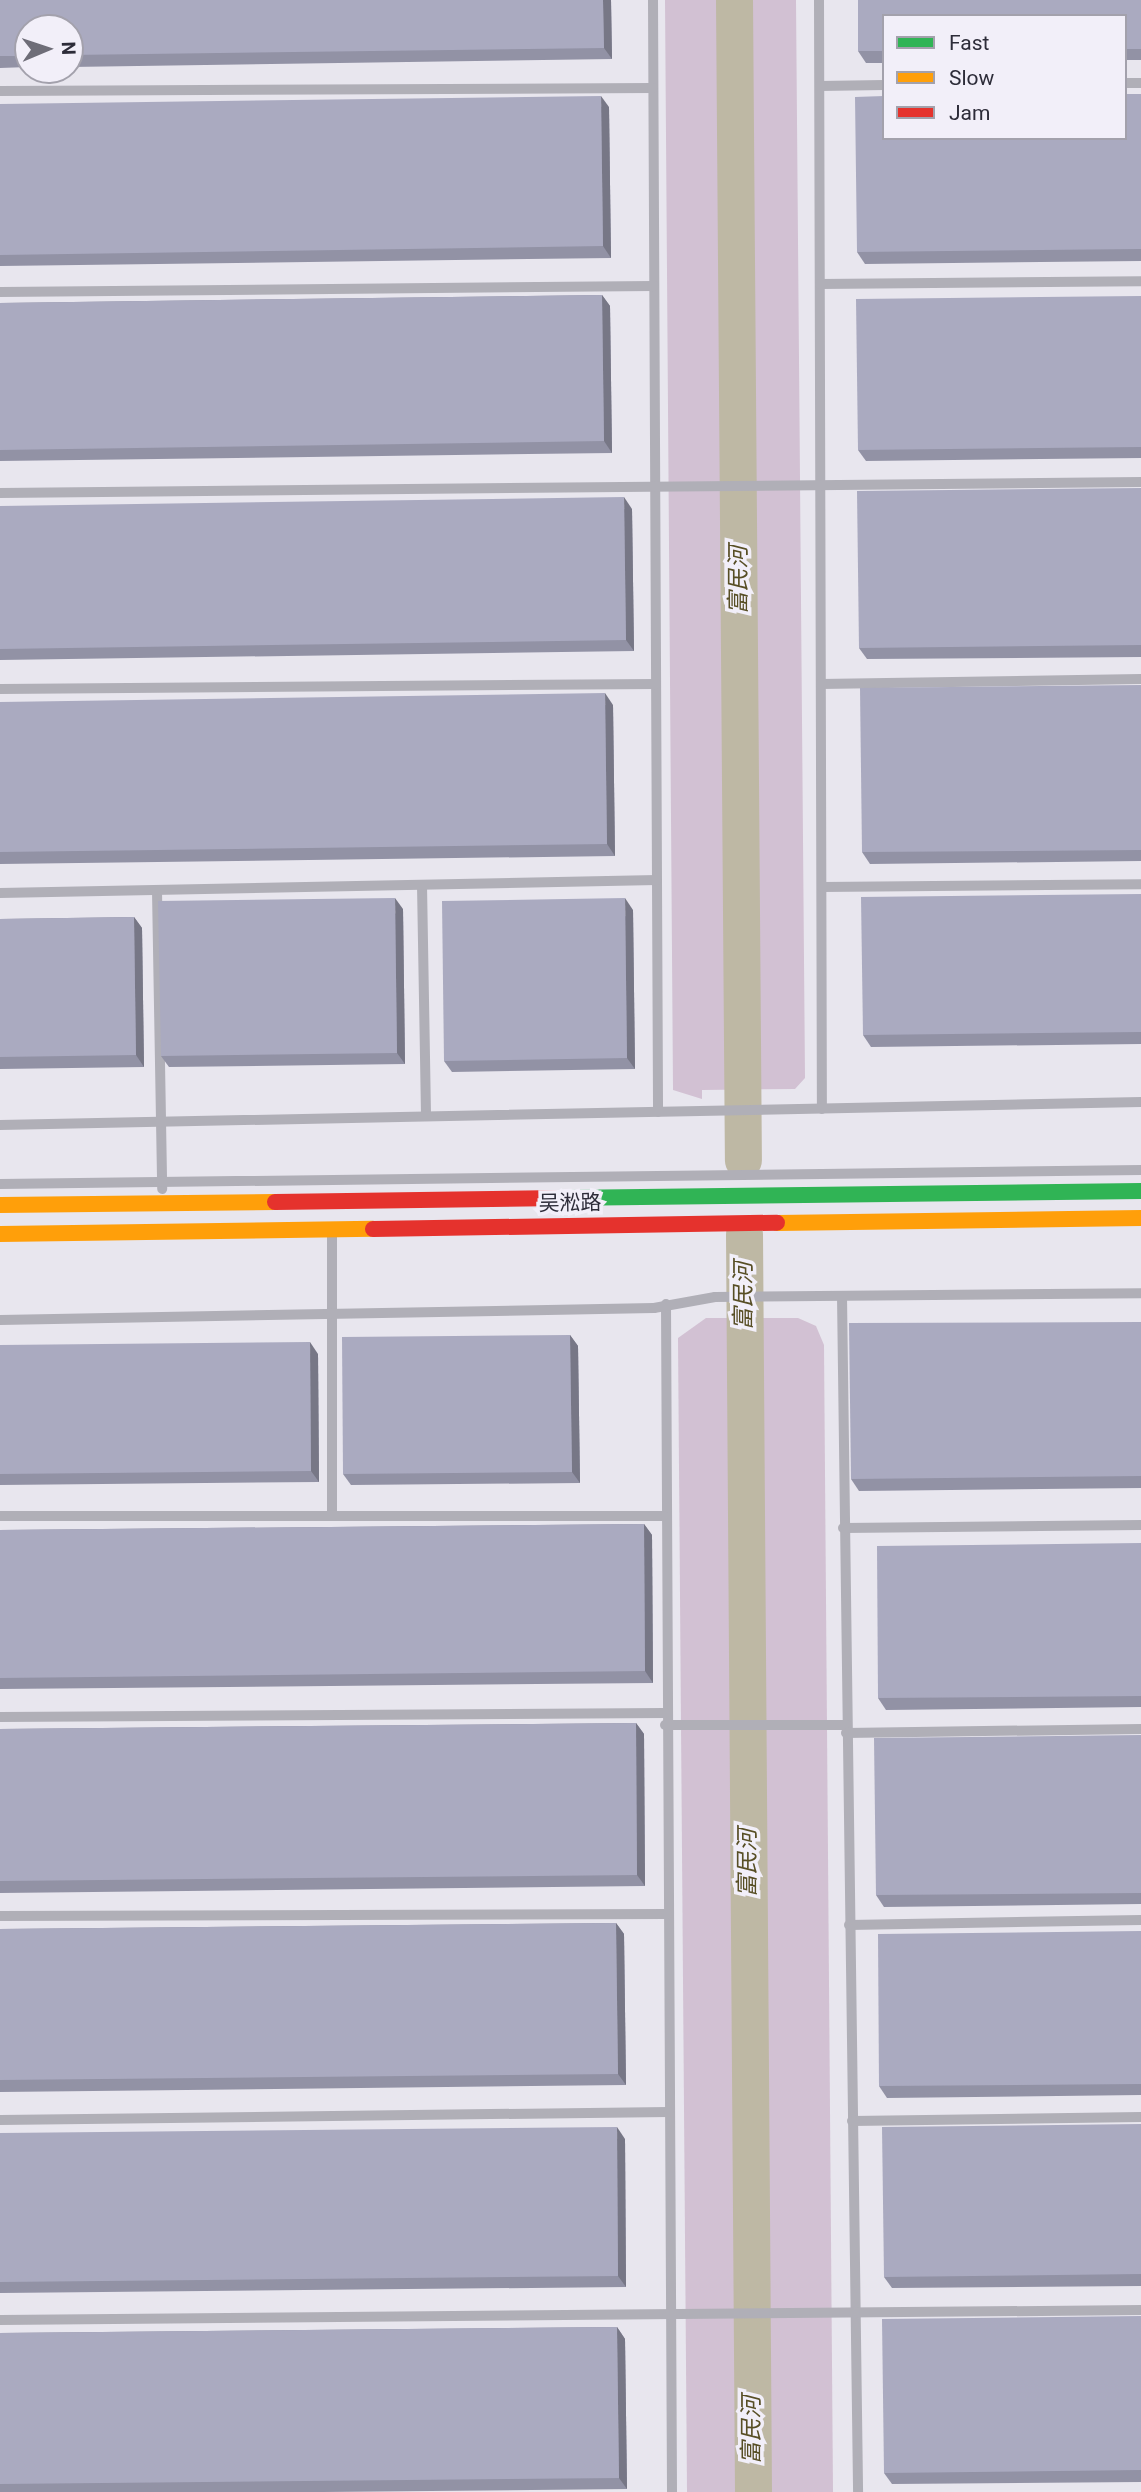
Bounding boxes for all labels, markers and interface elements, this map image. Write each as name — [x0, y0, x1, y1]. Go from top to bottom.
north arrow — [14, 14, 84, 84]
legend — [882, 14, 1127, 140]
text: Fast — [949, 31, 989, 55]
text: N — [57, 41, 80, 55]
text: Slow — [949, 66, 994, 90]
text: Jam — [949, 101, 990, 125]
water label: 富民河 — [725, 546, 753, 614]
street label: 吴淞路 — [538, 1190, 602, 1216]
water label: 富民河 — [730, 1262, 758, 1330]
water label: 富民河 — [734, 1829, 762, 1897]
water label: 富民河 — [738, 2396, 766, 2464]

